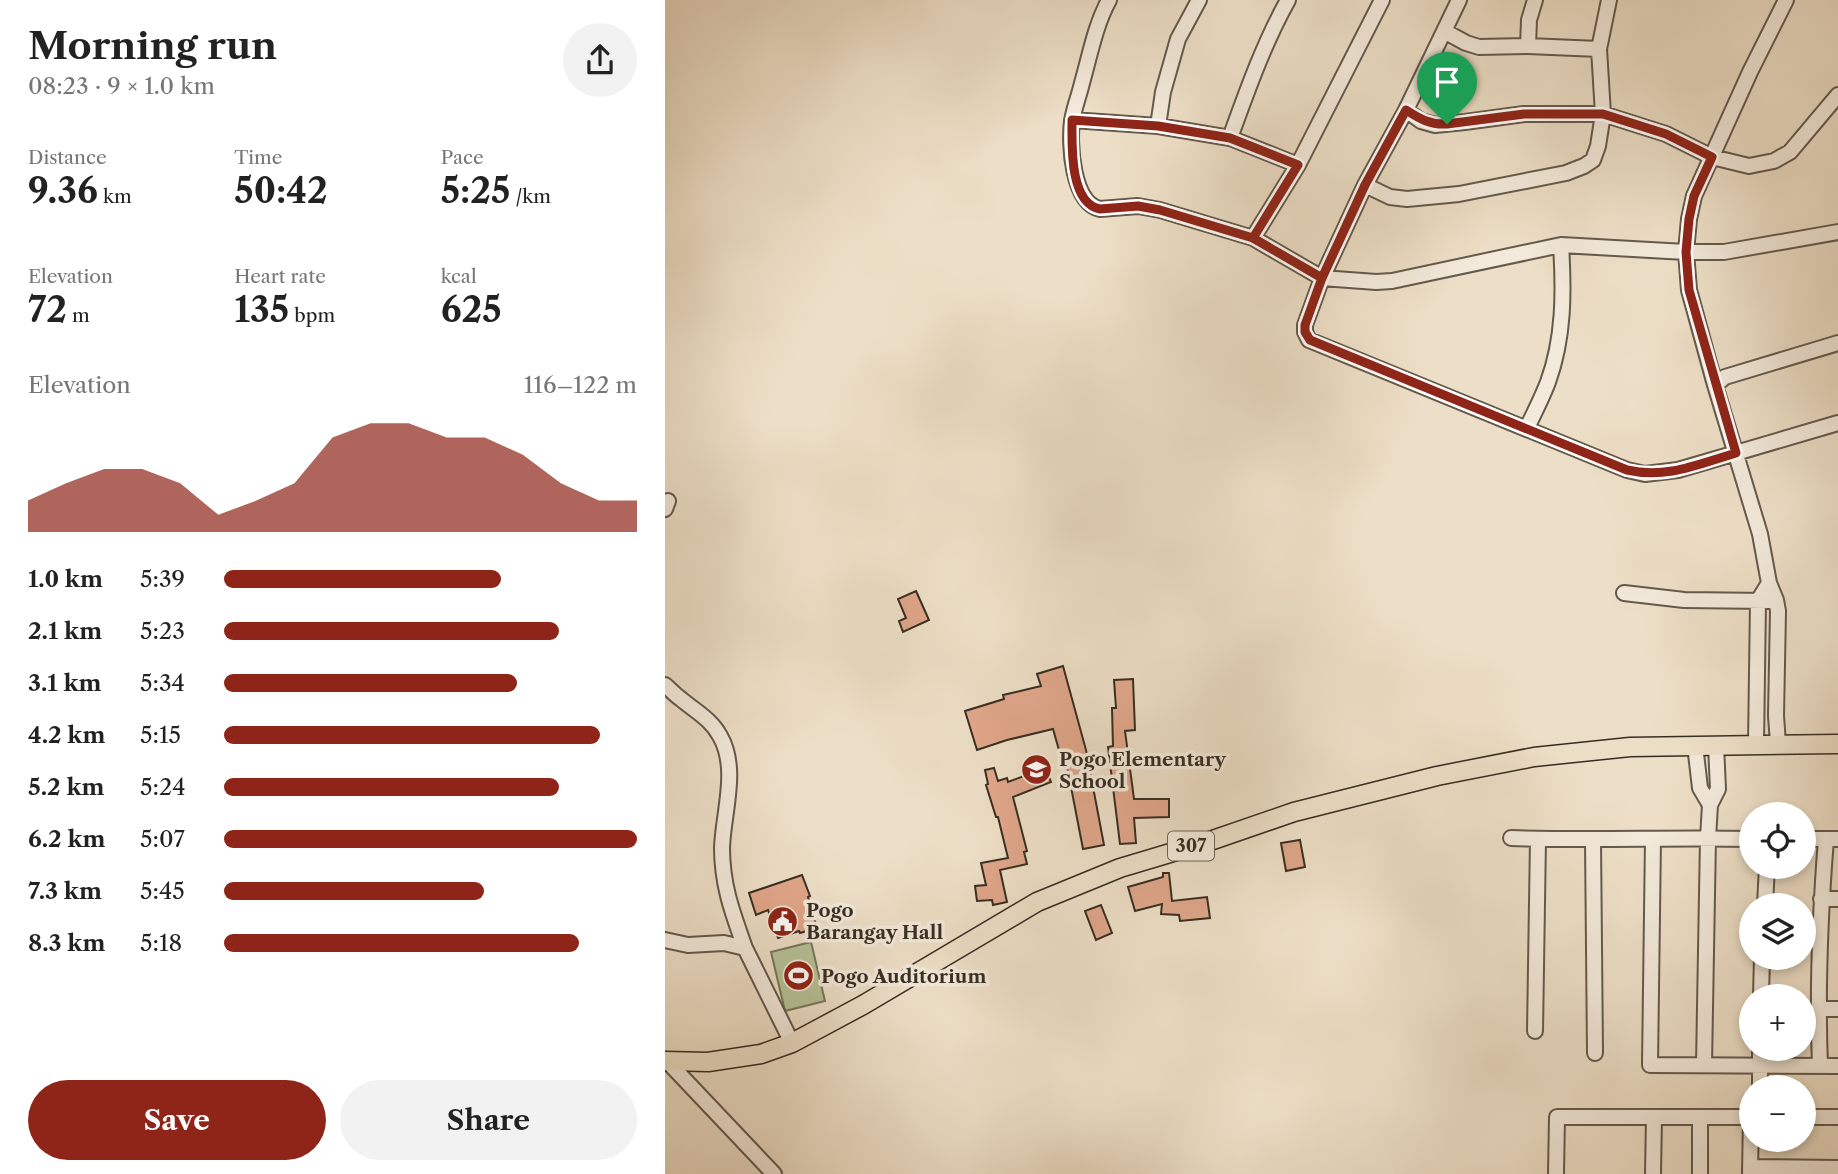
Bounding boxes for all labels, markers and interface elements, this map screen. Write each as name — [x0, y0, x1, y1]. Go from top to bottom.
text: Morning run — [28, 22, 277, 69]
button: share — [563, 23, 637, 97]
pin — [1417, 52, 1477, 124]
icon: arrive — [1428, 63, 1466, 101]
text: 08:23 · 9 × 1.0 km — [28, 72, 215, 100]
text: Distance — [28, 146, 107, 169]
text: Time — [234, 146, 282, 169]
text: Pace — [441, 146, 484, 169]
text: 9.36 — [28, 169, 98, 212]
text: 50:42 — [234, 169, 328, 212]
text: 5:25 — [441, 169, 510, 212]
text: km — [98, 185, 132, 208]
text: /km — [510, 185, 551, 208]
text: Elevation — [28, 265, 113, 288]
text: Heart rate — [234, 265, 326, 288]
text: kcal — [441, 265, 477, 288]
text: 72 — [28, 288, 67, 331]
text: 135 — [234, 288, 289, 331]
text: 625 — [441, 288, 502, 331]
text: m — [67, 304, 90, 327]
text: bpm — [289, 304, 335, 327]
text: Elevation — [28, 371, 131, 399]
text: 116–122 m — [524, 371, 637, 399]
text: 1.0 km — [28, 565, 103, 593]
text: 5:39 — [140, 565, 185, 593]
text: 2.1 km — [28, 617, 102, 645]
text: 5:23 — [140, 617, 185, 645]
text: 3.1 km — [28, 669, 102, 697]
text: 5:34 — [140, 669, 185, 697]
text: 4.2 km — [28, 721, 105, 749]
text: 5:15 — [140, 721, 181, 749]
place label: Pogo Elementary School — [1059, 748, 1227, 793]
school or university icon: Pogo Elementary School — [1019, 753, 1053, 787]
text: 5.2 km — [28, 773, 104, 801]
text: 5:24 — [140, 773, 185, 801]
map controls — [1739, 802, 1816, 1152]
button: locate — [1739, 802, 1816, 879]
text: 6.2 km — [28, 825, 106, 853]
text: 5:07 — [140, 825, 185, 853]
road number: 307 — [1168, 832, 1214, 860]
text: 7.3 km — [28, 877, 102, 905]
text: 5:45 — [140, 877, 185, 905]
button: layers — [1739, 893, 1816, 970]
place label: Pogo Barangay Hall — [806, 899, 944, 944]
public building icon: Pogo Barangay Hall — [766, 904, 800, 938]
text: 8.3 km — [28, 929, 105, 957]
text: 5:18 — [140, 929, 182, 957]
sports icon: Pogo Auditorium — [781, 959, 815, 993]
place label: Pogo Auditorium — [821, 965, 986, 988]
button: + — [1739, 984, 1816, 1061]
button: − — [1739, 1075, 1816, 1152]
button: Save — [28, 1080, 326, 1160]
button: Share — [340, 1080, 637, 1160]

